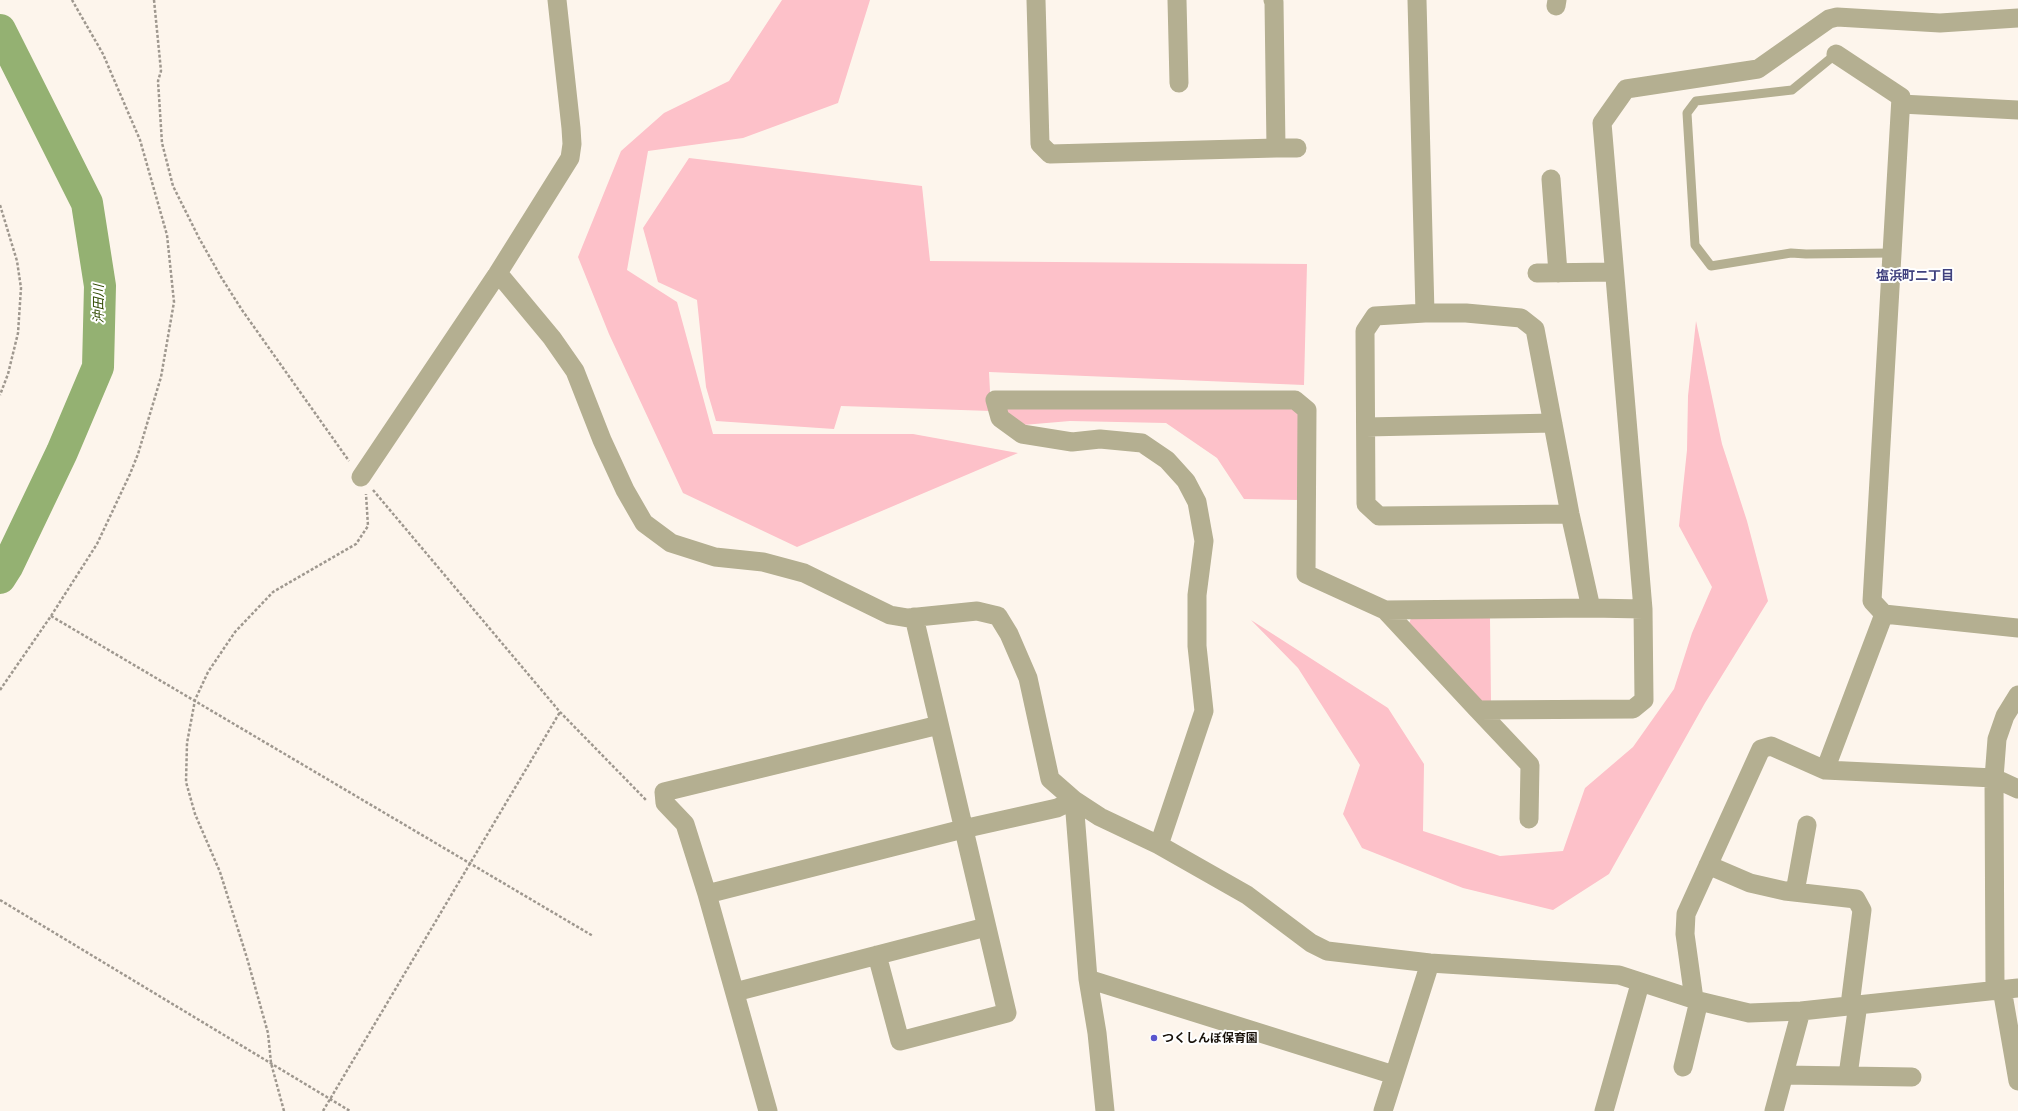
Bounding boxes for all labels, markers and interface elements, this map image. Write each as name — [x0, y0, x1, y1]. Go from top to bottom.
district label: 塩浜町二丁目 — [1876, 268, 1954, 284]
water label: 沖田川 — [91, 285, 107, 323]
place label: つくしんぼ保育園 — [1162, 1031, 1258, 1045]
marker: つくしんぼ保育園 — [1149, 1033, 1159, 1043]

